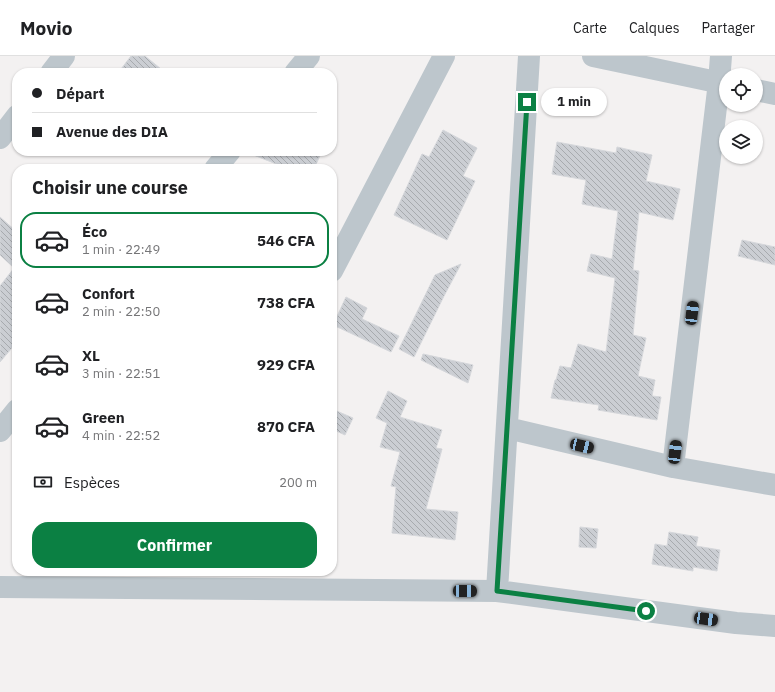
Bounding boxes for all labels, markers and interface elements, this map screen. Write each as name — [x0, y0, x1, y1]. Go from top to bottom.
text: Movio — [20, 16, 73, 40]
text: Carte — [573, 19, 607, 37]
text: Calques — [629, 19, 679, 37]
text: Partager — [701, 19, 755, 37]
map controls — [719, 68, 763, 164]
button: locate — [719, 68, 763, 112]
text: Départ — [56, 84, 104, 103]
callout: 1 min — [541, 88, 607, 116]
route end — [518, 93, 536, 111]
text: 1 min — [557, 93, 591, 110]
button: layers — [719, 120, 763, 164]
text: Avenue des DIA — [56, 122, 168, 141]
text: Choisir une course — [32, 176, 188, 199]
icon: car — [34, 222, 70, 258]
text: Éco — [82, 222, 107, 241]
text: 546 CFA — [257, 231, 315, 250]
text: 1 min · 22:49 — [82, 241, 160, 258]
icon: car — [34, 284, 70, 320]
text: Confort — [82, 284, 135, 303]
text: 738 CFA — [257, 293, 315, 312]
car — [685, 300, 699, 326]
text: 2 min · 22:50 — [82, 303, 160, 320]
icon: car — [34, 346, 70, 382]
text: XL — [82, 346, 100, 365]
text: 929 CFA — [257, 355, 315, 374]
text: 3 min · 22:51 — [82, 365, 160, 382]
icon: car — [34, 408, 70, 444]
text: Green — [82, 408, 125, 427]
text: 870 CFA — [257, 417, 315, 436]
text: 4 min · 22:52 — [82, 427, 160, 444]
car — [569, 437, 595, 455]
car — [668, 439, 682, 465]
icon: cash — [32, 471, 54, 493]
text: Espèces — [64, 473, 120, 492]
text: 200 m — [279, 474, 317, 491]
button: Confirmer — [32, 522, 317, 568]
car — [453, 585, 477, 597]
route start — [637, 602, 655, 620]
car — [693, 611, 719, 627]

